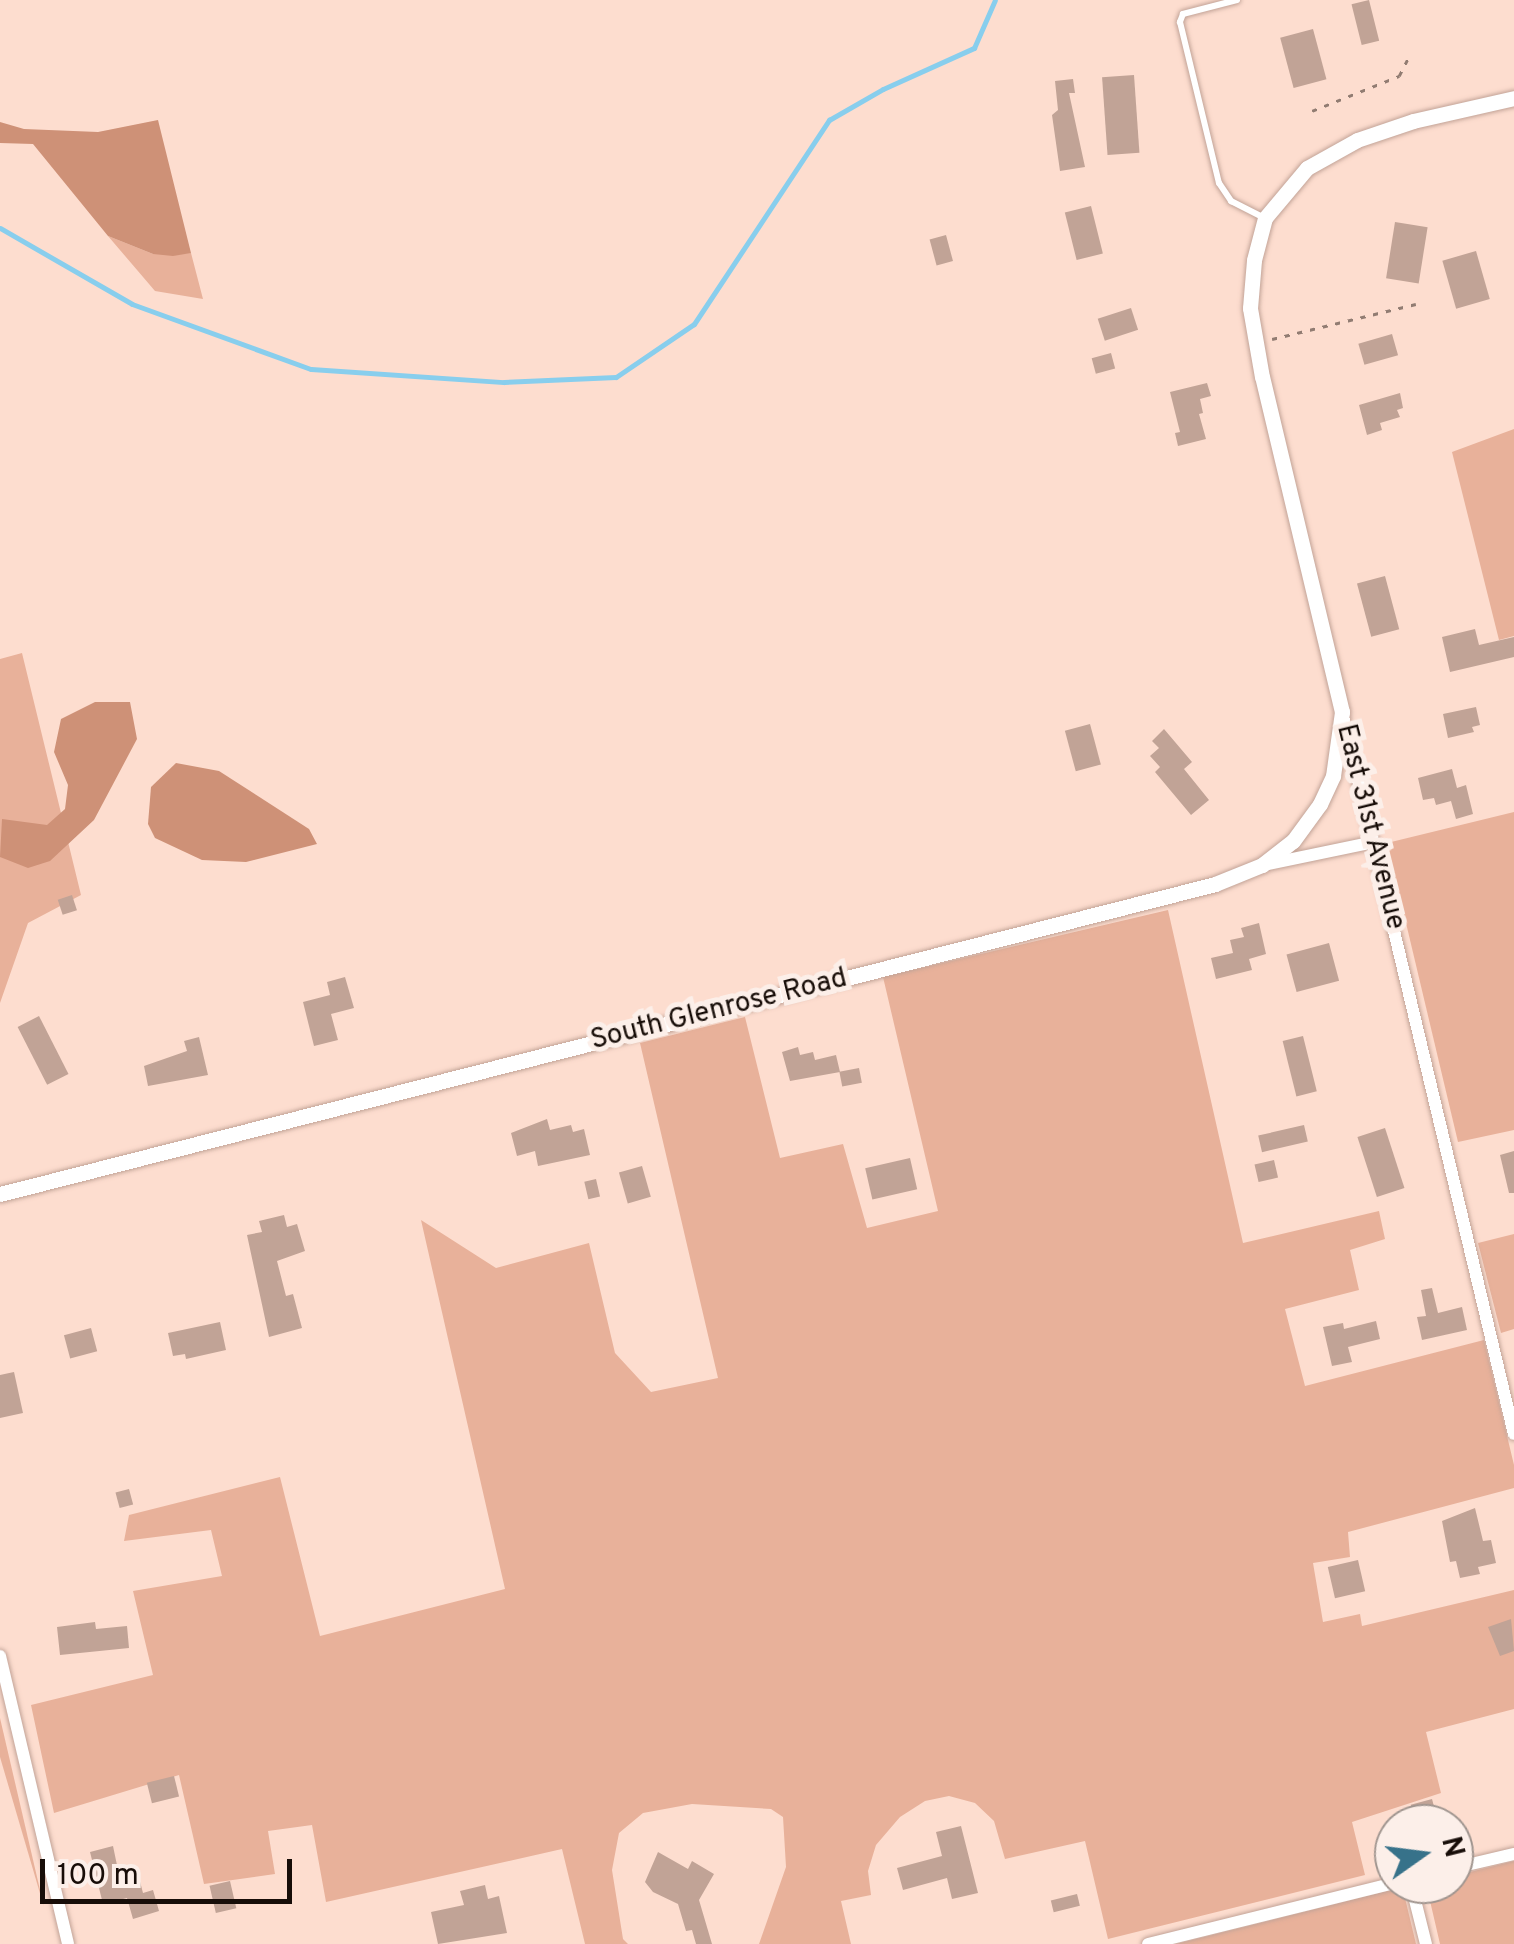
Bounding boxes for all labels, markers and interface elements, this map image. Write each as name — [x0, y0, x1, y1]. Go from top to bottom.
street label: East 31st Avenue — [1328, 720, 1412, 934]
street label: South Glenrose Road — [587, 962, 851, 1058]
north arrow — [1374, 1804, 1474, 1904]
text: N — [1431, 1833, 1471, 1861]
scale bar — [45, 1839, 298, 1901]
text: 100 m — [57, 1858, 139, 1895]

